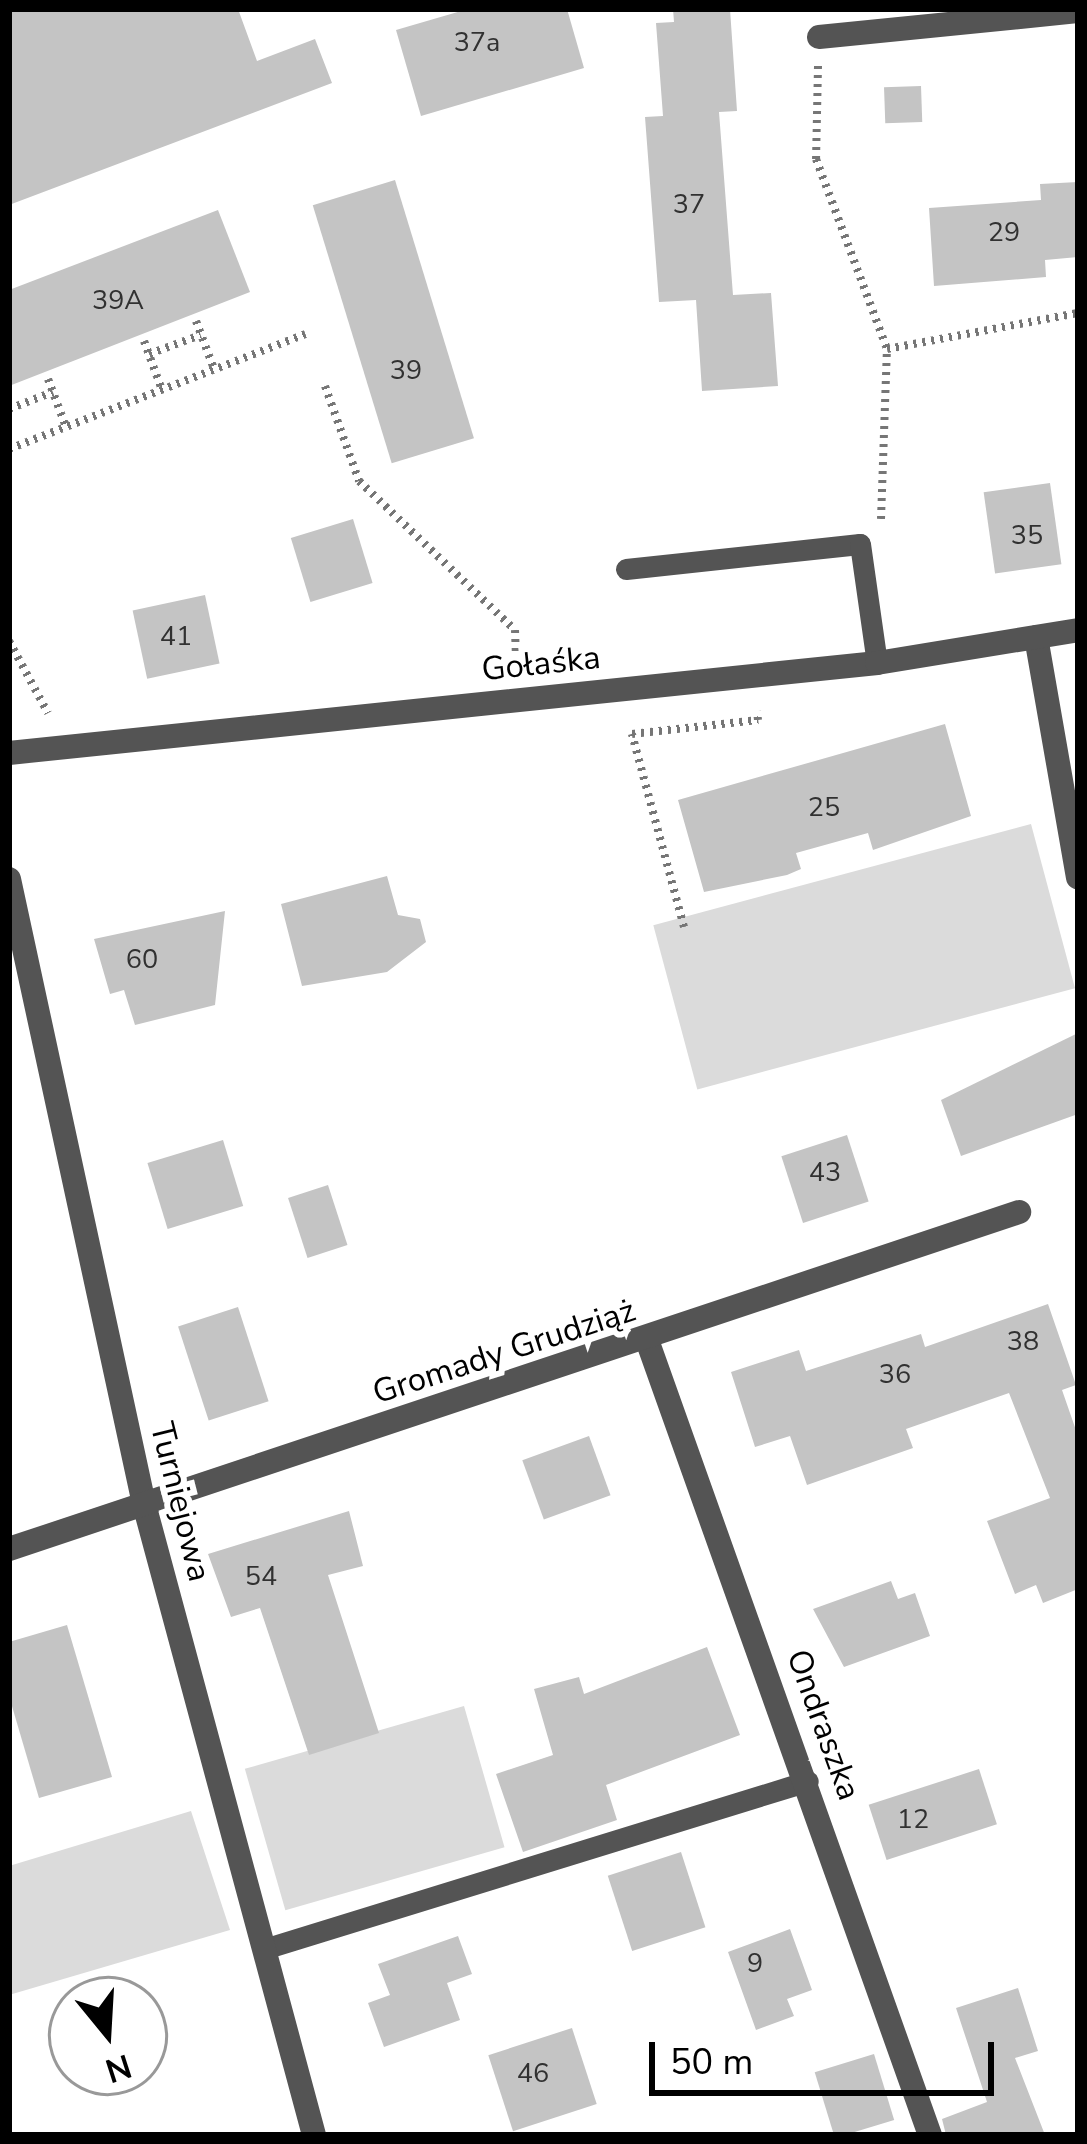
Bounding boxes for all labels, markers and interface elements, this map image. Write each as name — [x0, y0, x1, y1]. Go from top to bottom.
house number: 37a — [454, 27, 500, 59]
house number: 37 — [673, 189, 705, 221]
house number: 29 — [988, 217, 1020, 249]
house number: 39A — [92, 285, 144, 317]
house number: 39 — [390, 355, 422, 387]
house number: 35 — [1011, 520, 1043, 552]
house number: 41 — [160, 621, 192, 653]
street label: Gołaśka — [480, 638, 602, 690]
house number: 25 — [808, 792, 840, 824]
house number: 60 — [126, 944, 158, 976]
house number: 43 — [809, 1157, 841, 1189]
street label: Gromady Grudziąż — [368, 1291, 640, 1413]
house number: 38 — [1007, 1326, 1039, 1358]
house number: 36 — [879, 1359, 911, 1391]
street label: Turniejowa — [141, 1418, 219, 1586]
house number: 54 — [245, 1561, 277, 1593]
street label: Ondraszka — [778, 1644, 868, 1806]
house number: 12 — [897, 1804, 929, 1836]
house number: 9 — [747, 1948, 763, 1980]
north arrow — [48, 1976, 168, 2096]
scale bar — [655, 2018, 1000, 2092]
text: 50 m — [670, 2038, 753, 2087]
text: N — [100, 2043, 137, 2093]
house number: 46 — [517, 2058, 549, 2090]

